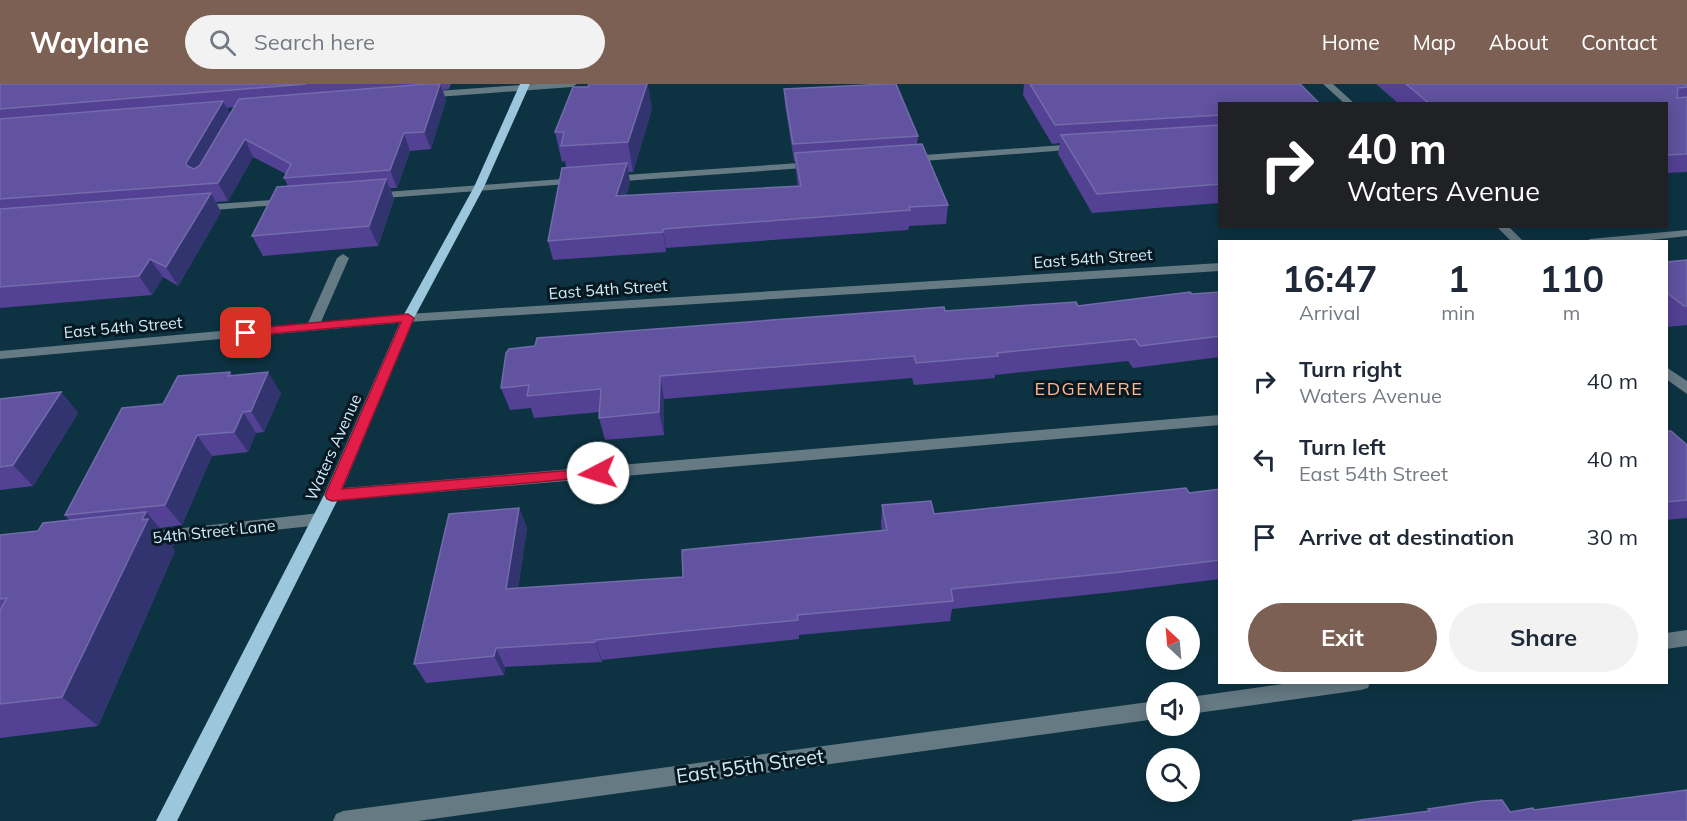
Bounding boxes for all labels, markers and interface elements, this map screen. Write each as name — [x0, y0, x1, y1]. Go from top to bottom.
search box — [185, 15, 605, 69]
text: Waylane — [30, 25, 149, 60]
icon: search — [206, 26, 239, 59]
text: Search here — [254, 28, 375, 56]
text: Home — [1322, 29, 1380, 55]
text: Map — [1413, 29, 1456, 55]
text: About — [1489, 29, 1548, 55]
text: Contact — [1581, 29, 1657, 55]
text: 40 m — [1347, 122, 1447, 175]
icon: right — [1248, 126, 1326, 204]
text: Waters Avenue — [1347, 174, 1540, 208]
street label: East 54th Street — [1033, 244, 1154, 272]
text: 16:47 — [1282, 256, 1377, 301]
text: 1 — [1447, 256, 1469, 301]
text: 110 — [1539, 256, 1604, 301]
street label: East 54th Street — [548, 275, 669, 303]
text: Arrival — [1299, 300, 1360, 325]
text: min — [1441, 300, 1475, 325]
text: m — [1563, 300, 1580, 325]
pin — [220, 307, 271, 358]
street label: East 54th Street — [63, 312, 184, 342]
icon: arrive — [229, 316, 262, 349]
text: Turn right — [1299, 355, 1402, 383]
icon: right — [1248, 365, 1281, 398]
text: 40 m — [1587, 367, 1638, 395]
district label: EDGEMERE — [1035, 377, 1143, 400]
text: Waters Avenue — [1299, 383, 1442, 408]
street label: Waters Avenue — [301, 391, 365, 503]
text: Turn left — [1299, 433, 1386, 461]
position arrow — [566, 441, 630, 505]
icon: left — [1248, 443, 1281, 476]
text: 40 m — [1587, 445, 1638, 473]
text: East 54th Street — [1299, 461, 1448, 486]
street label: 54th Street Lane — [152, 515, 276, 547]
icon: arrive — [1248, 521, 1281, 554]
text: Arrive at destination — [1299, 523, 1514, 551]
text: 30 m — [1587, 523, 1638, 551]
button: Exit — [1248, 603, 1437, 672]
button: Share — [1449, 603, 1638, 672]
north arrow — [1146, 616, 1200, 670]
map controls — [1146, 616, 1200, 802]
button: sound — [1146, 682, 1200, 736]
street label: East 55th Street — [674, 743, 825, 788]
button: search — [1146, 748, 1200, 802]

